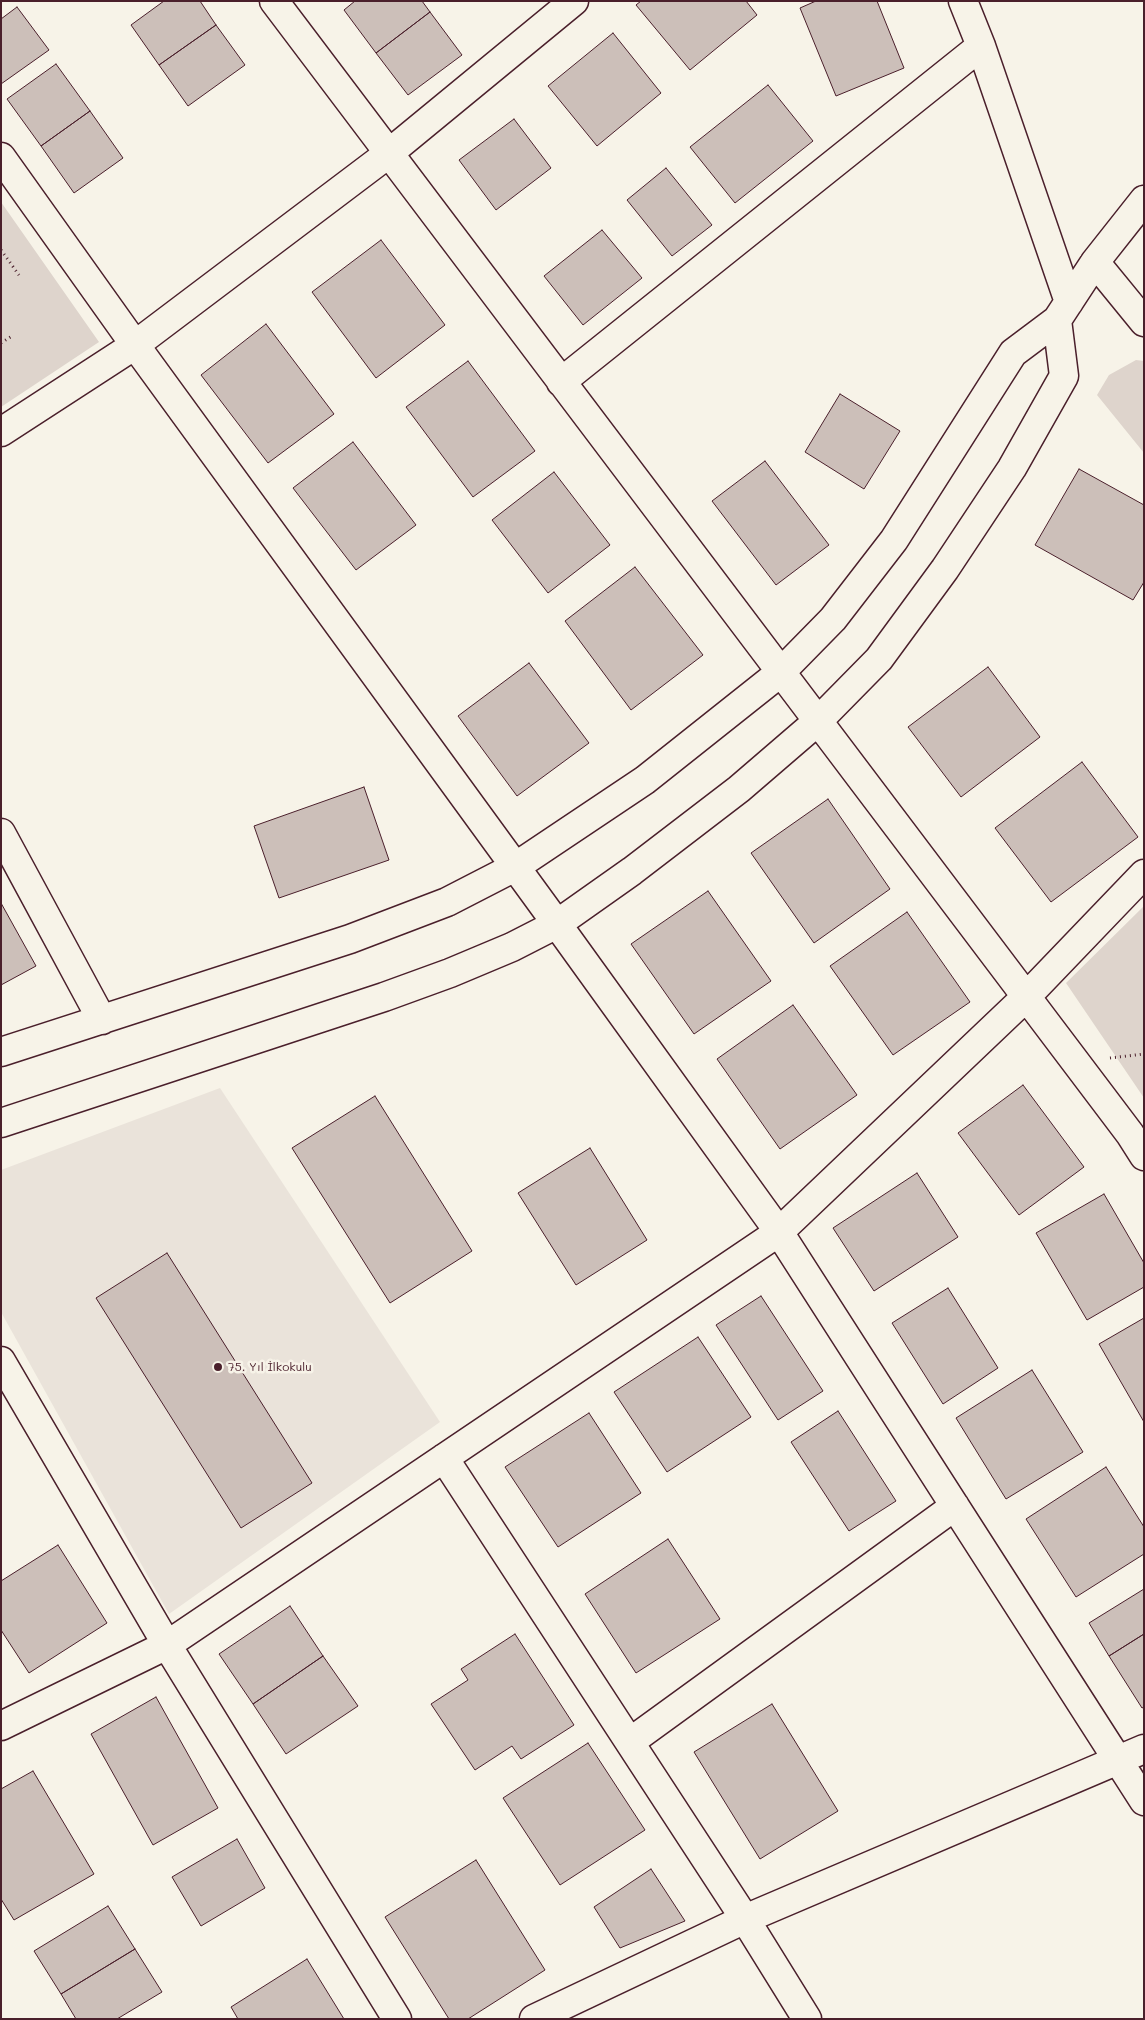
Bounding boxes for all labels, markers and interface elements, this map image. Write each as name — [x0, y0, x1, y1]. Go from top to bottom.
place label: 75. Yıl İlkokulu — [228, 1360, 312, 1374]
marker: 75. Yıl İlkokulu — [212, 1361, 224, 1373]

